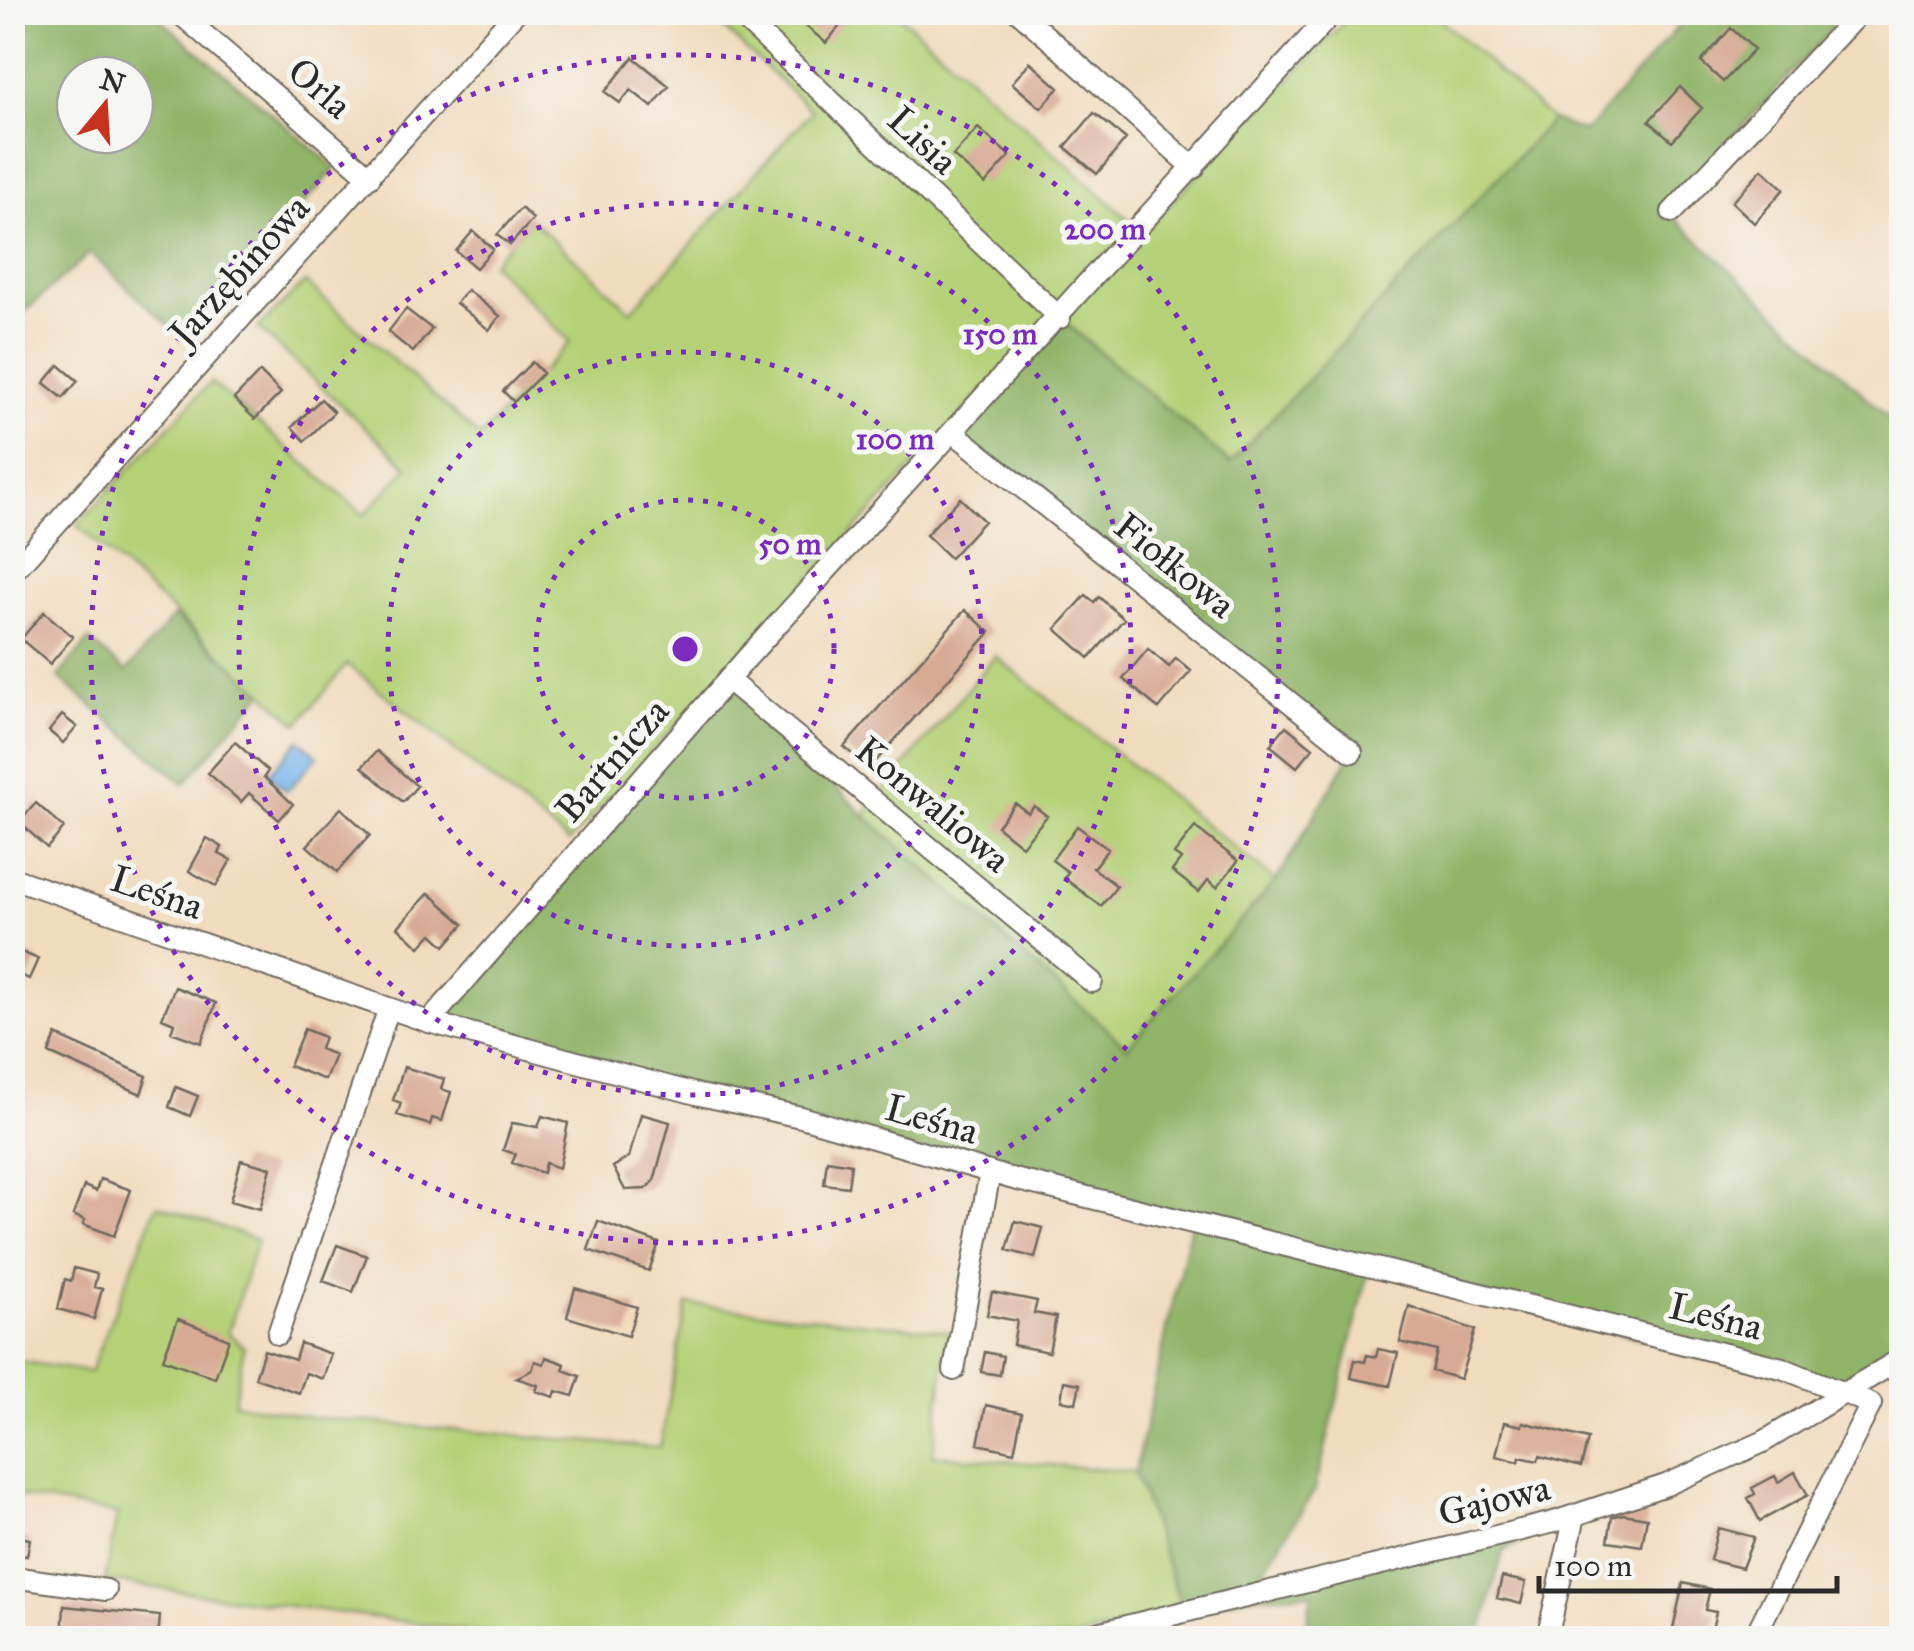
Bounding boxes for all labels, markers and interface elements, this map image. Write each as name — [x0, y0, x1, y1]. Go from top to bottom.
street label: Orla — [279, 48, 362, 129]
north arrow — [55, 55, 155, 155]
text: N — [96, 61, 130, 102]
street label: Lisia — [878, 96, 968, 184]
street label: Jarzębinowa — [156, 184, 320, 359]
text: 200 m — [1064, 211, 1146, 247]
text: 150 m — [963, 316, 1038, 352]
text: 100 m — [856, 421, 935, 457]
street label: Fiołkowa — [1105, 502, 1245, 628]
text: 50 m — [758, 526, 822, 562]
centre of rings — [667, 631, 703, 667]
street label: Bartnicza — [546, 688, 679, 831]
street label: Konwaliowa — [846, 726, 1020, 882]
street label: Leśna — [105, 855, 210, 929]
street label: Leśna — [880, 1084, 985, 1154]
street label: Leśna — [1665, 1282, 1768, 1350]
street label: Gajowa — [1434, 1464, 1555, 1536]
scale bar — [1539, 1531, 1836, 1593]
text: 100 m — [1554, 1548, 1632, 1584]

